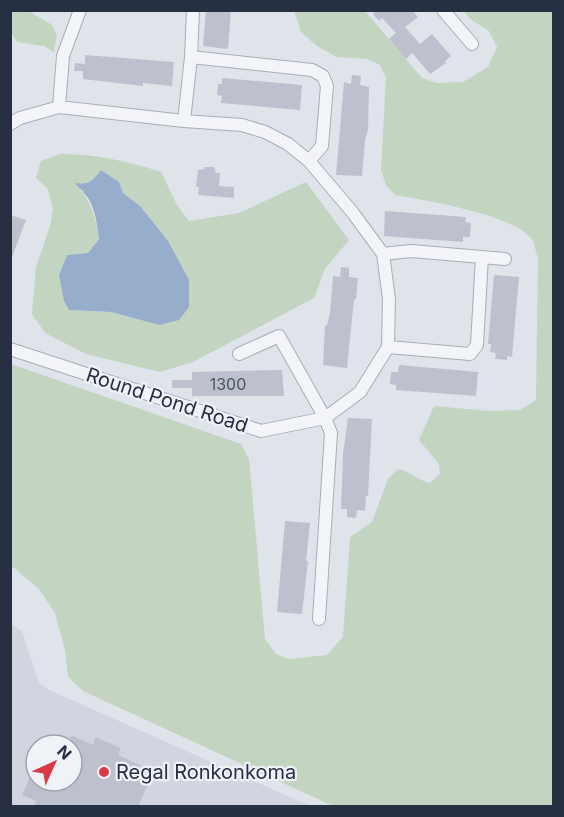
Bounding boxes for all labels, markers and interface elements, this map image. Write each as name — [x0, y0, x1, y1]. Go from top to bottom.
street label: Round Pond Road — [83, 363, 251, 437]
house number: 1300 — [210, 374, 246, 394]
north arrow — [24, 733, 84, 793]
text: N — [53, 741, 76, 764]
place label: Regal Ronkonkoma — [116, 760, 296, 784]
marker: Regal Ronkonkoma — [97, 765, 111, 779]

